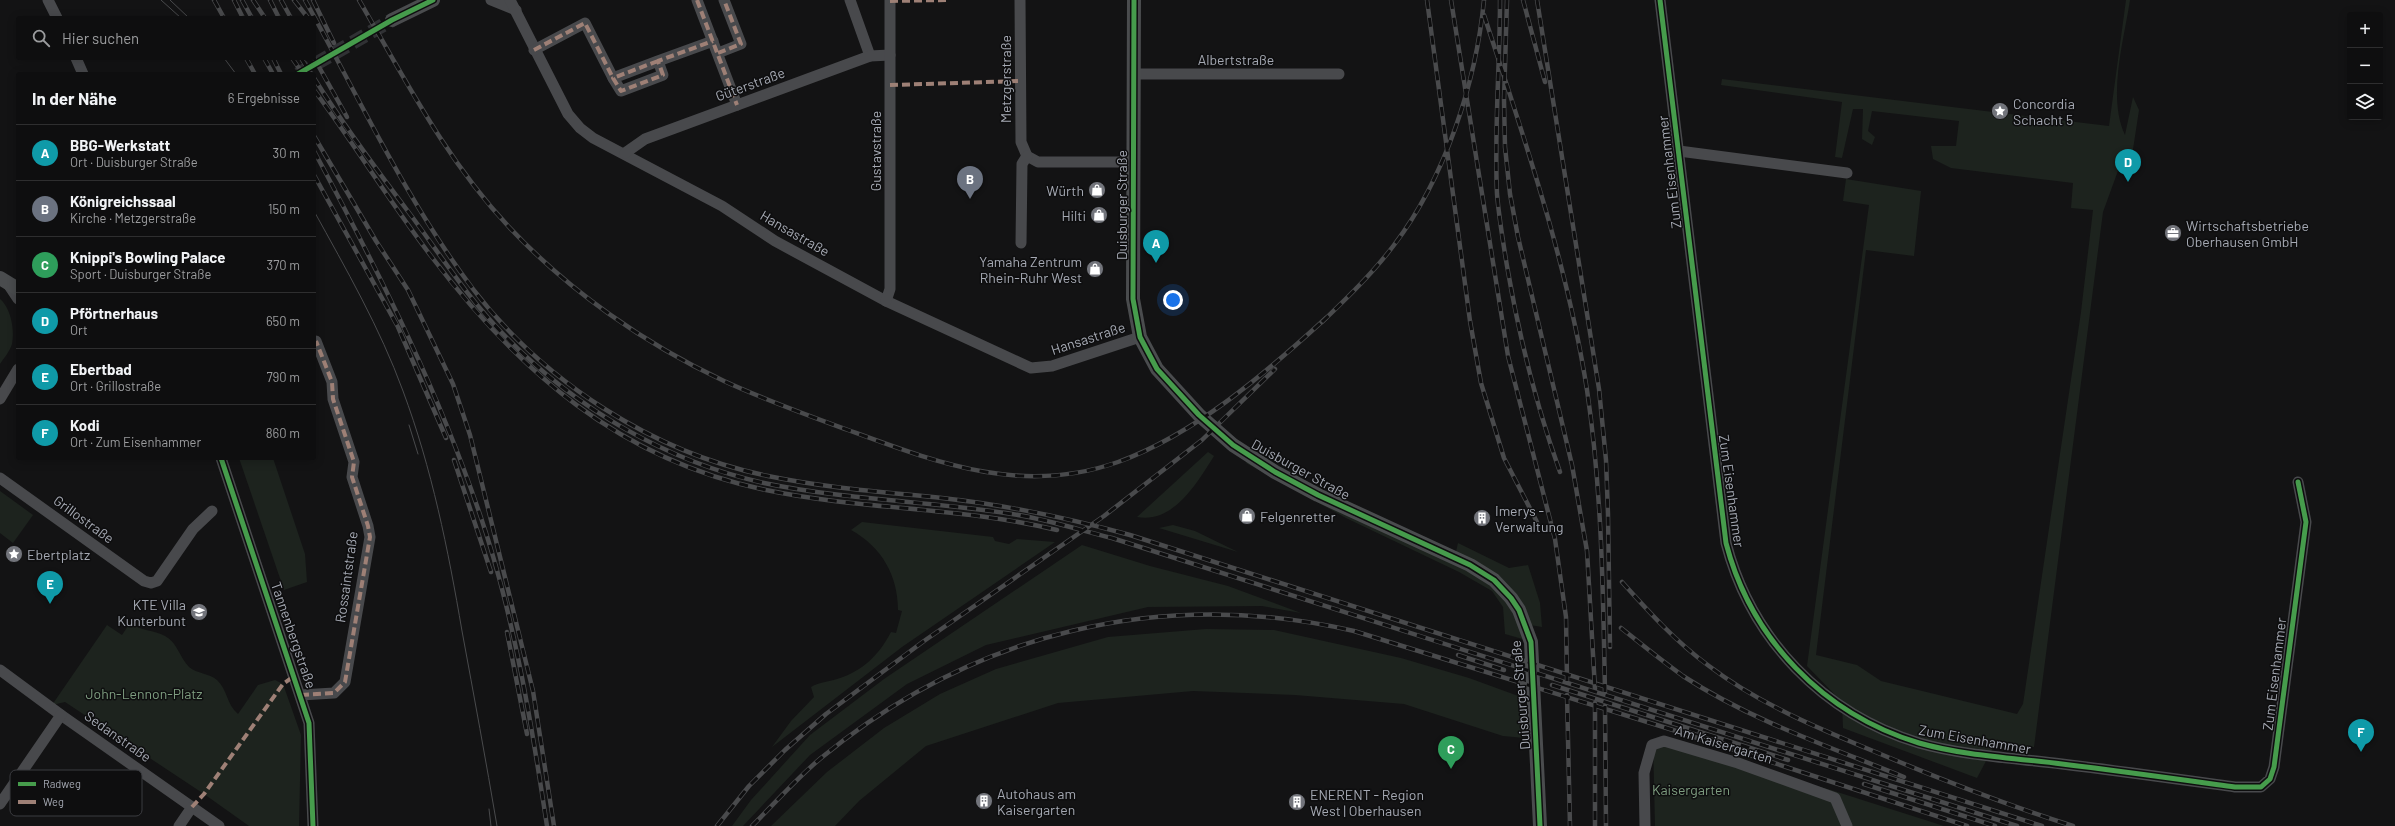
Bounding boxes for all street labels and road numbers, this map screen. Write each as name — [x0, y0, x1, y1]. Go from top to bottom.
street label: Metzgerstraße — [997, 35, 1014, 123]
street label: Albertstraße — [1198, 51, 1274, 68]
street label: Güterstraße — [713, 64, 787, 104]
street label: Gustavstraße — [867, 111, 884, 191]
street label: Zum Eisenhammer — [1654, 115, 1684, 229]
street label: Duisburger Straße — [1113, 150, 1130, 260]
street label: Hansastraße — [757, 206, 833, 260]
street label: Hansastraße — [1049, 318, 1127, 358]
street label: Zum Eisenhammer — [1716, 434, 1748, 548]
street label: Duisburger Straße — [1249, 435, 1353, 503]
street label: Grillostraße — [50, 491, 118, 547]
street label: Rossaintstraße — [331, 530, 361, 624]
street label: Tannenbergstraße — [268, 580, 320, 690]
street label: Zum Eisenhammer — [2259, 617, 2289, 731]
street label: Duisburger Straße — [1507, 639, 1533, 751]
street label: Sedanstraße — [81, 707, 155, 765]
street label: Am Kaisergarten — [1673, 721, 1775, 767]
street label: Zum Eisenhammer — [1918, 721, 2032, 757]

